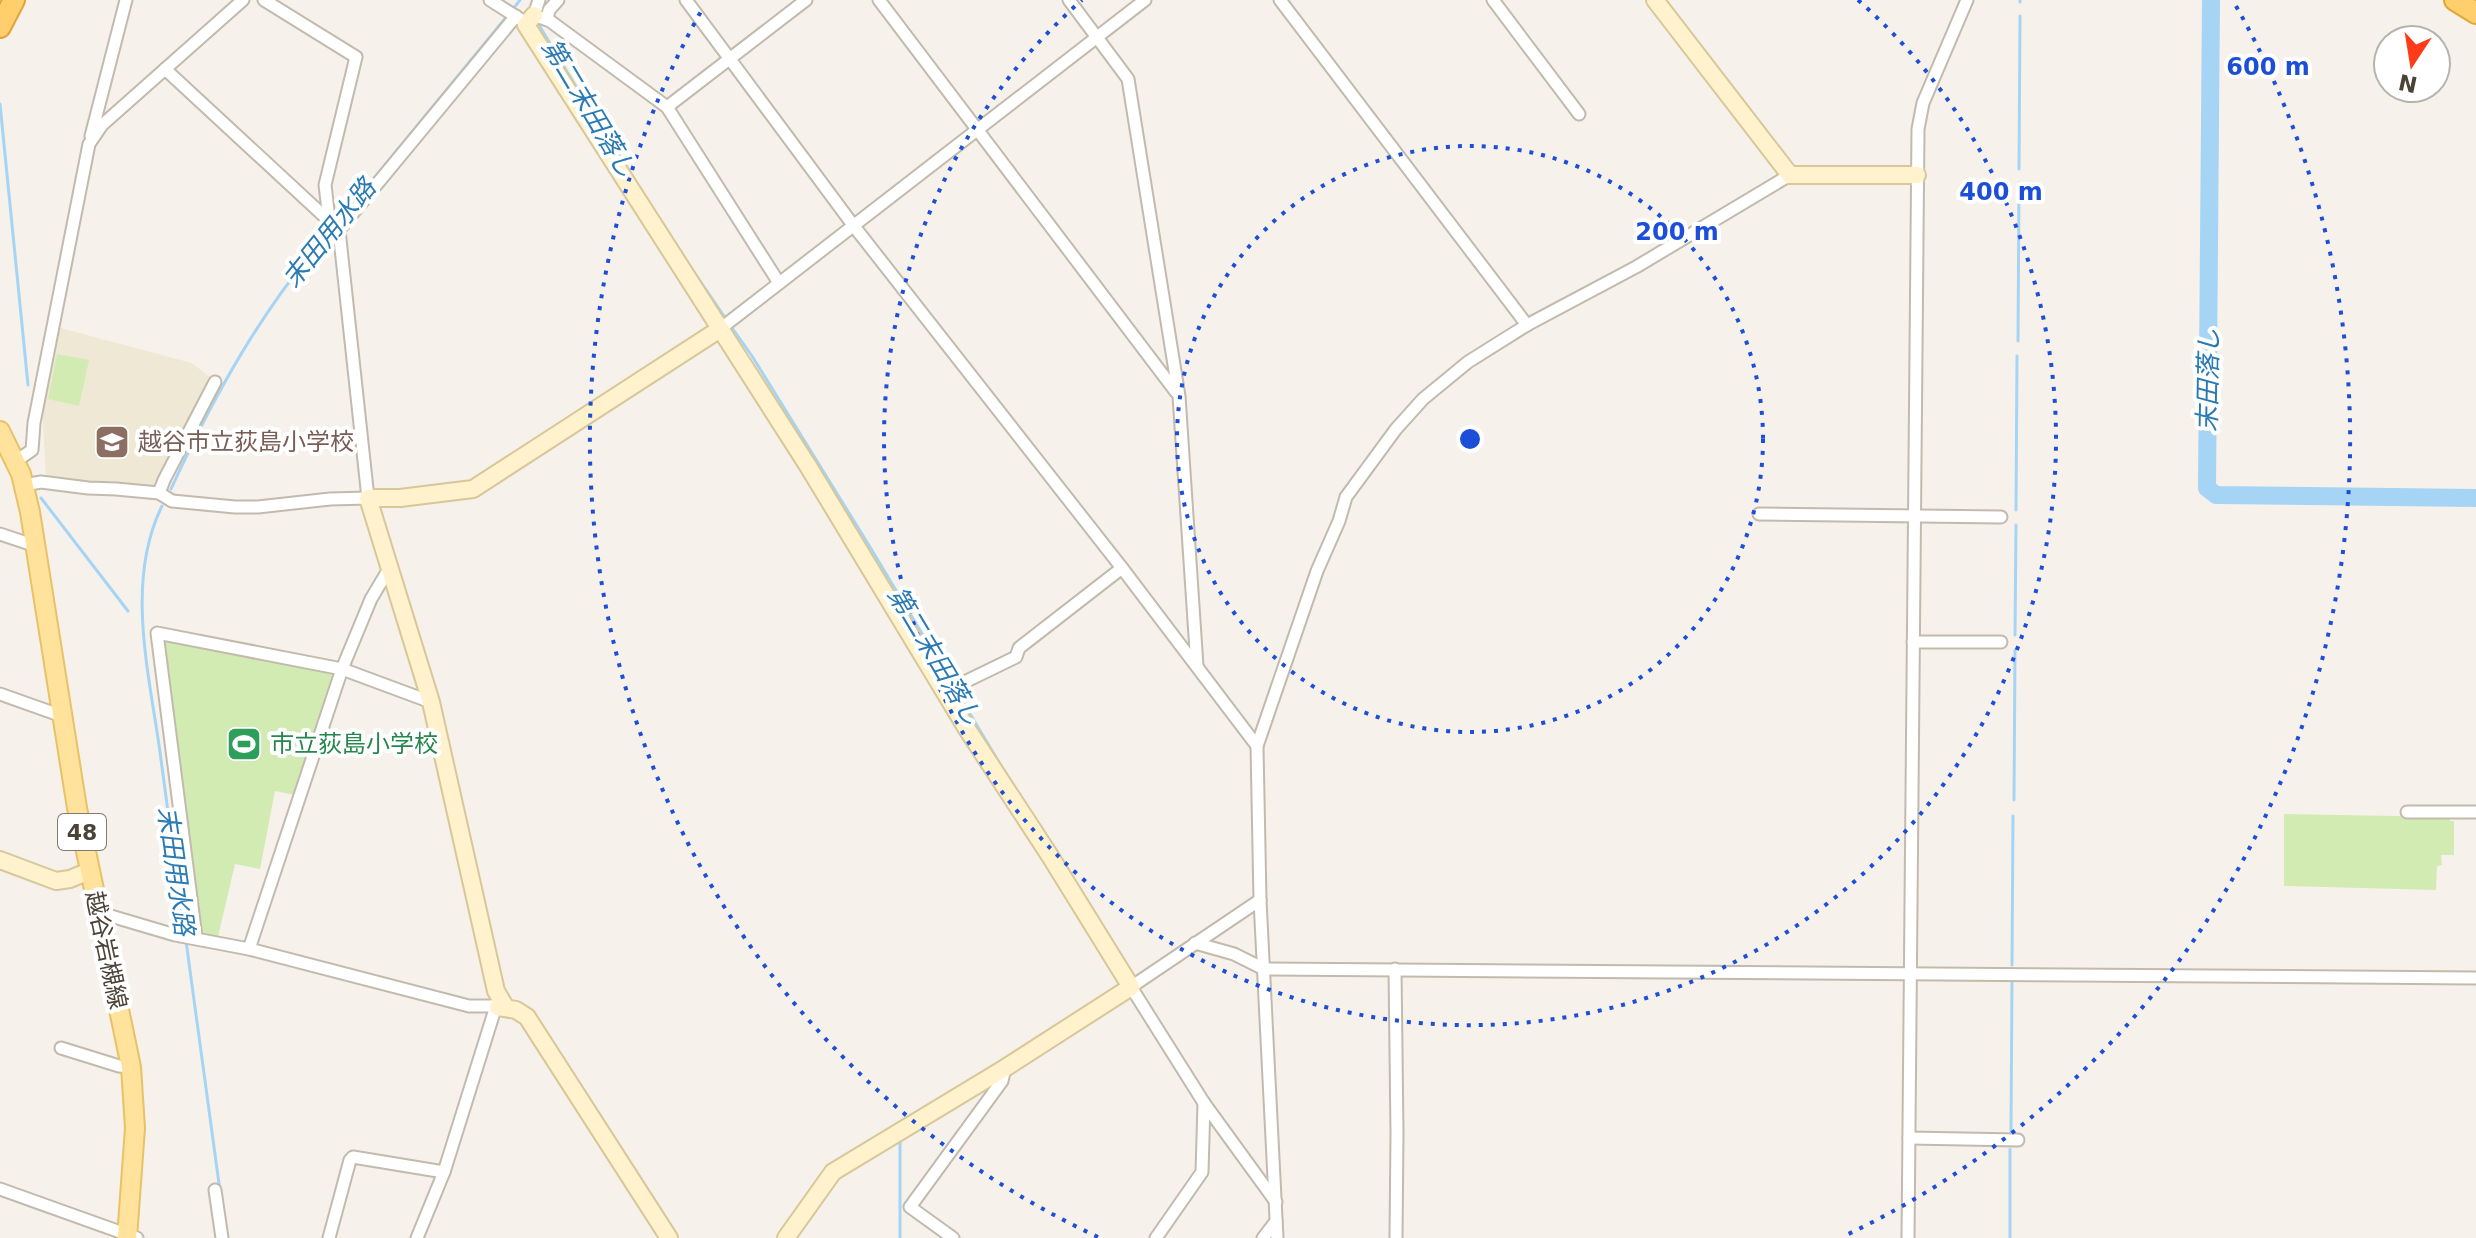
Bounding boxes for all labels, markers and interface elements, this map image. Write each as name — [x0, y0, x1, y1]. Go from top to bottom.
north arrow — [2372, 24, 2452, 104]
water label: 第二末田落し — [536, 33, 642, 183]
text: 600 m — [2226, 53, 2310, 81]
text: N — [2396, 69, 2420, 97]
water label: 末田用水路 — [276, 171, 383, 293]
text: 400 m — [1959, 178, 2043, 206]
text: 200 m — [1635, 218, 1719, 246]
water label: 末田落し — [2192, 328, 2224, 432]
school or university icon: 越谷市立荻島小学校 — [93, 423, 131, 461]
centre of rings — [1456, 425, 1484, 453]
place label: 越谷市立荻島小学校 — [138, 428, 354, 456]
water label: 第二末田落し — [882, 581, 988, 731]
sports icon: 市立荻島小学校 — [225, 725, 263, 763]
place label: 市立荻島小学校 — [270, 730, 438, 758]
water label: 末田用水路 — [152, 805, 200, 939]
road number: 48 — [58, 814, 106, 850]
street label: 越谷岩槻線 — [80, 888, 132, 1012]

